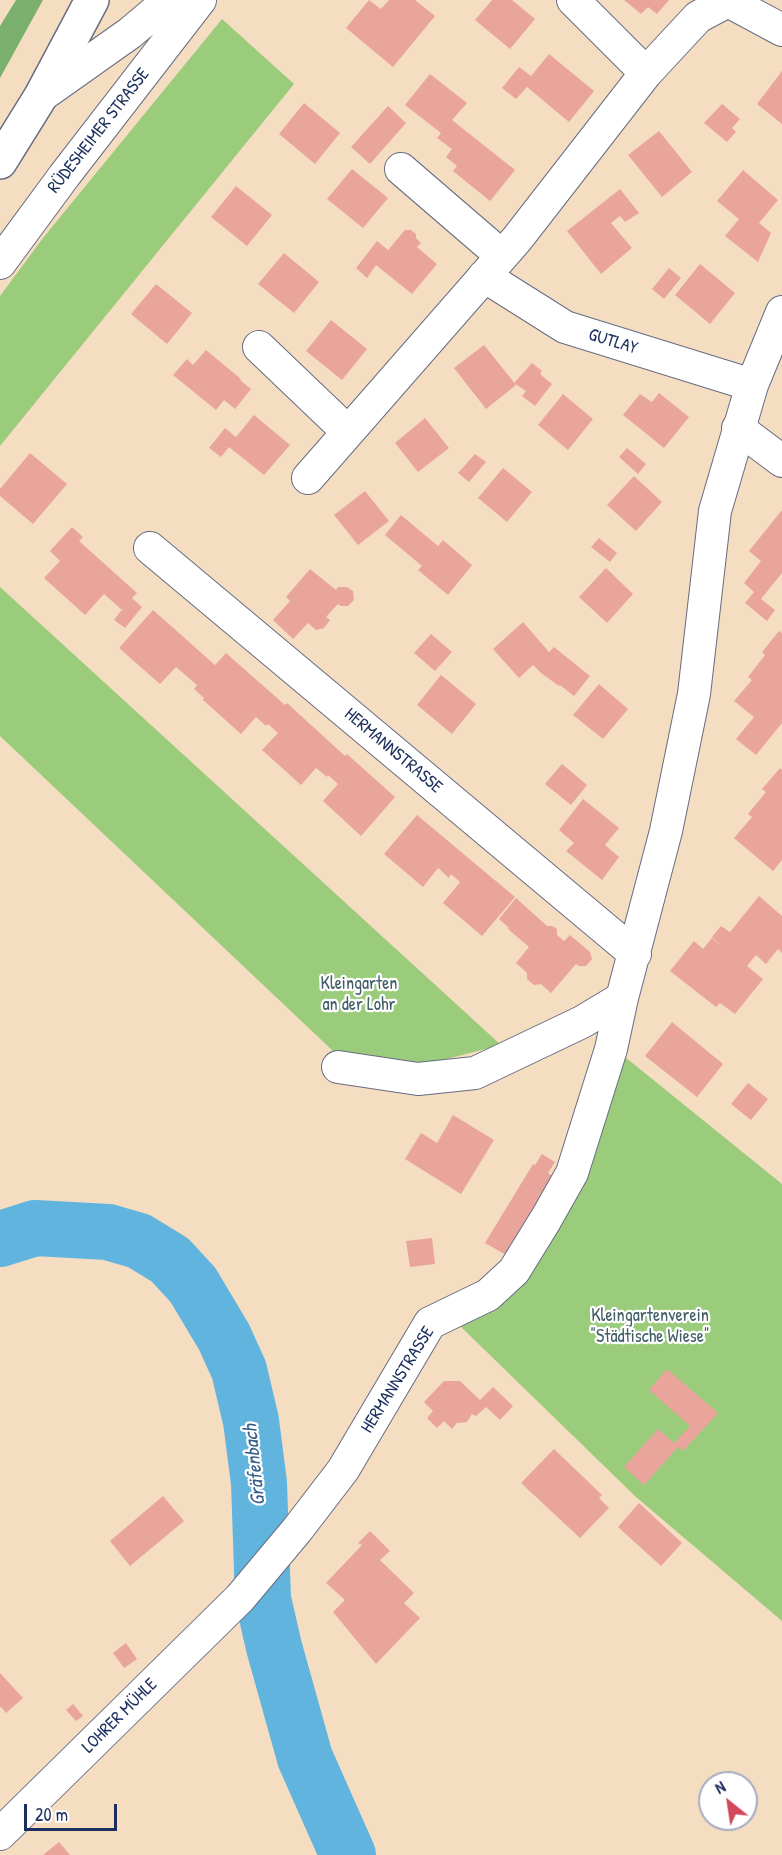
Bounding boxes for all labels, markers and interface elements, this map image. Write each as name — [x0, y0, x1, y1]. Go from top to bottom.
street label: RÜDESHEIMER STRASSE — [44, 64, 154, 198]
street label: GUTLAY — [586, 324, 640, 360]
street label: HERMANNSTRASSE — [340, 704, 446, 798]
park label: Kleingarten an der Lohr — [320, 973, 398, 1016]
park label: Kleingartenverein "Städtische Wiese" — [591, 1305, 709, 1348]
street label: HERMANNSTRASSE — [357, 1323, 439, 1437]
water label: Gräfenbach — [239, 1423, 271, 1507]
street label: LOHRER MÜHLE — [78, 1674, 162, 1758]
north arrow — [698, 1771, 758, 1831]
text: N — [711, 1775, 729, 1799]
scale bar — [27, 1792, 120, 1830]
text: 20 m — [35, 1802, 68, 1827]

